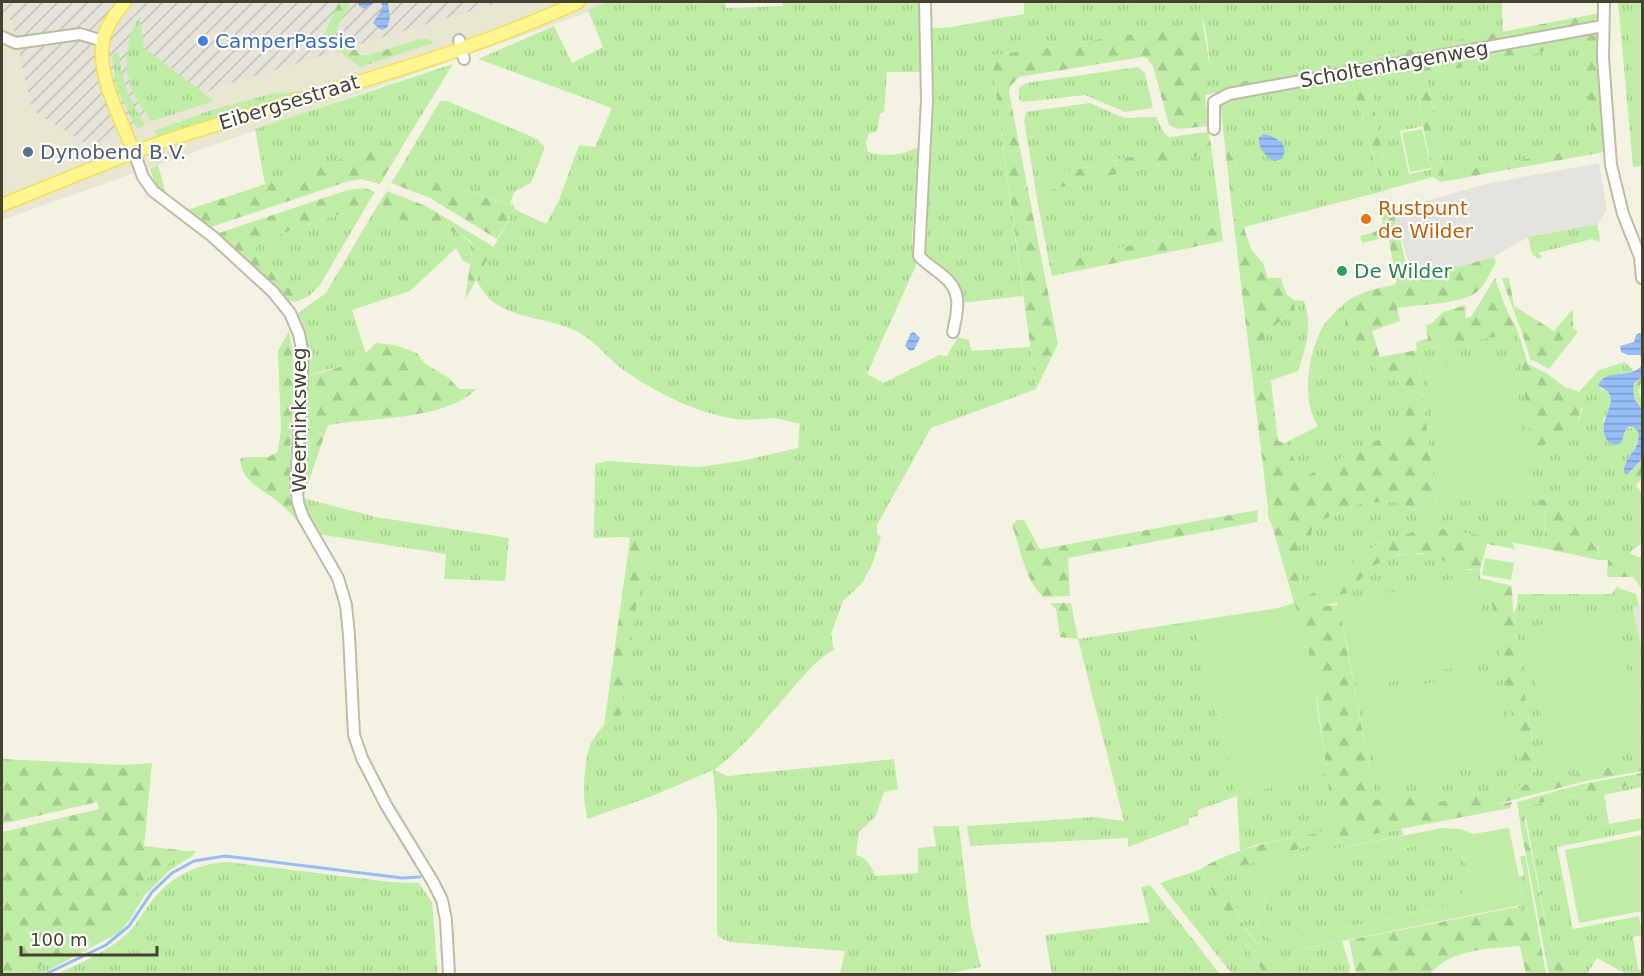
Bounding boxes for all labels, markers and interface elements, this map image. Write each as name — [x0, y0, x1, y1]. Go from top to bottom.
place label: CamperPassie — [215, 29, 356, 53]
marker: CamperPassie — [196, 34, 210, 48]
street label: Scholtenhagenweg — [1298, 36, 1490, 92]
street label: Eibergsestraat — [216, 69, 362, 135]
place label: Dynobend B.V. — [40, 140, 186, 164]
marker: Dynobend B.V. — [21, 145, 35, 159]
place label: Rustpunt de Wilder — [1378, 196, 1474, 243]
marker: Rustpunt de Wilder — [1359, 212, 1373, 226]
place label: De Wilder — [1354, 259, 1453, 283]
marker: De Wilder — [1335, 264, 1349, 278]
street label: Weerninksweg — [287, 347, 311, 493]
scale bar — [21, 919, 158, 957]
text: 100 m — [30, 929, 88, 950]

